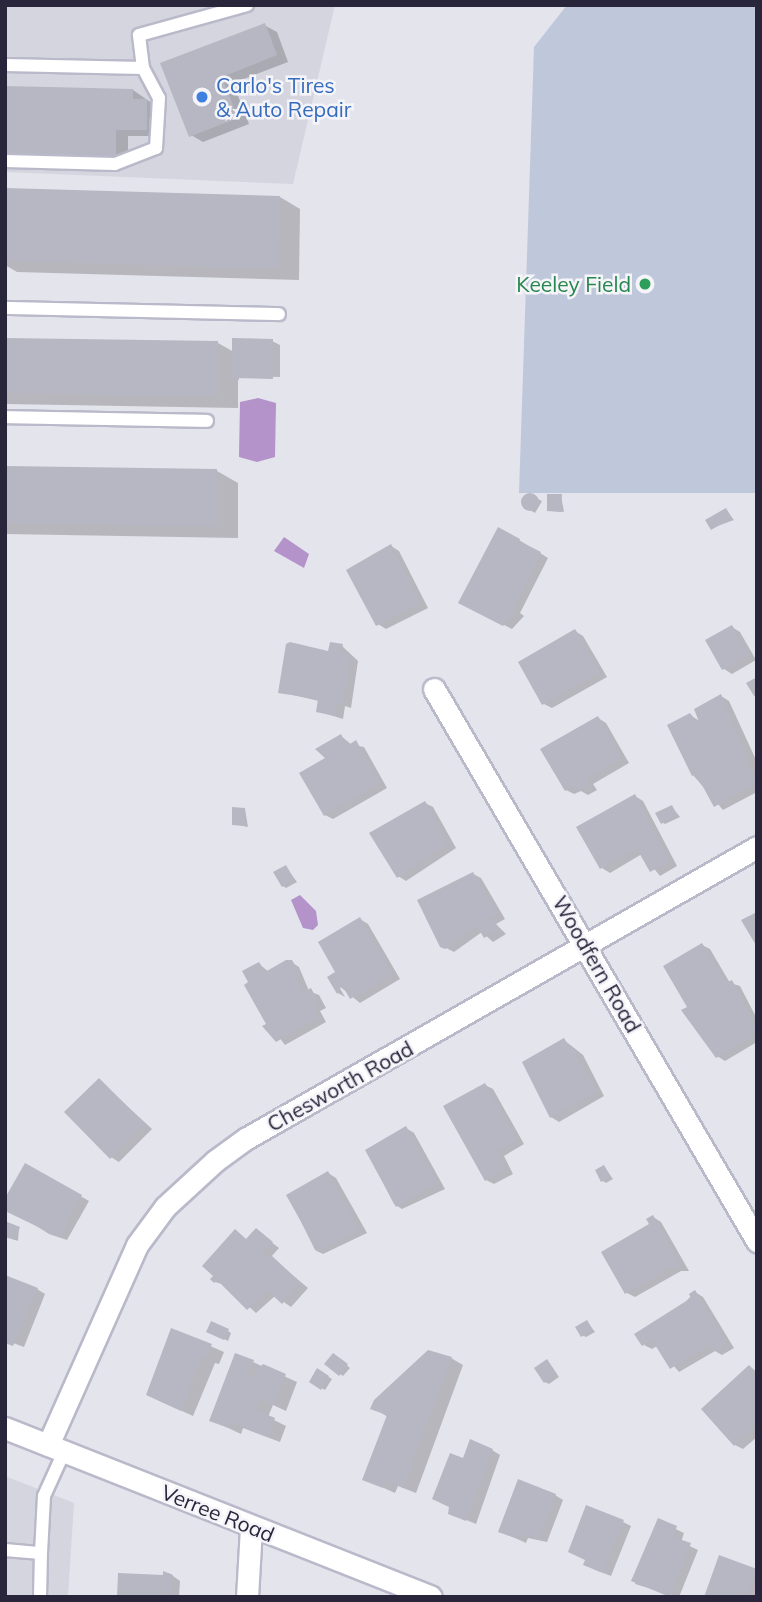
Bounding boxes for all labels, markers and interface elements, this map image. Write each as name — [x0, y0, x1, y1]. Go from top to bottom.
place label: Carlo's Tires & Auto Repair — [216, 72, 351, 122]
marker: Carlo's Tires & Auto Repair — [194, 89, 210, 105]
place label: Keeley Field — [516, 271, 631, 297]
marker: Keeley Field — [637, 276, 653, 292]
street label: Woodfern Road — [548, 891, 646, 1037]
street label: Chesworth Road — [263, 1035, 417, 1137]
street label: Verree Road — [158, 1479, 278, 1547]

